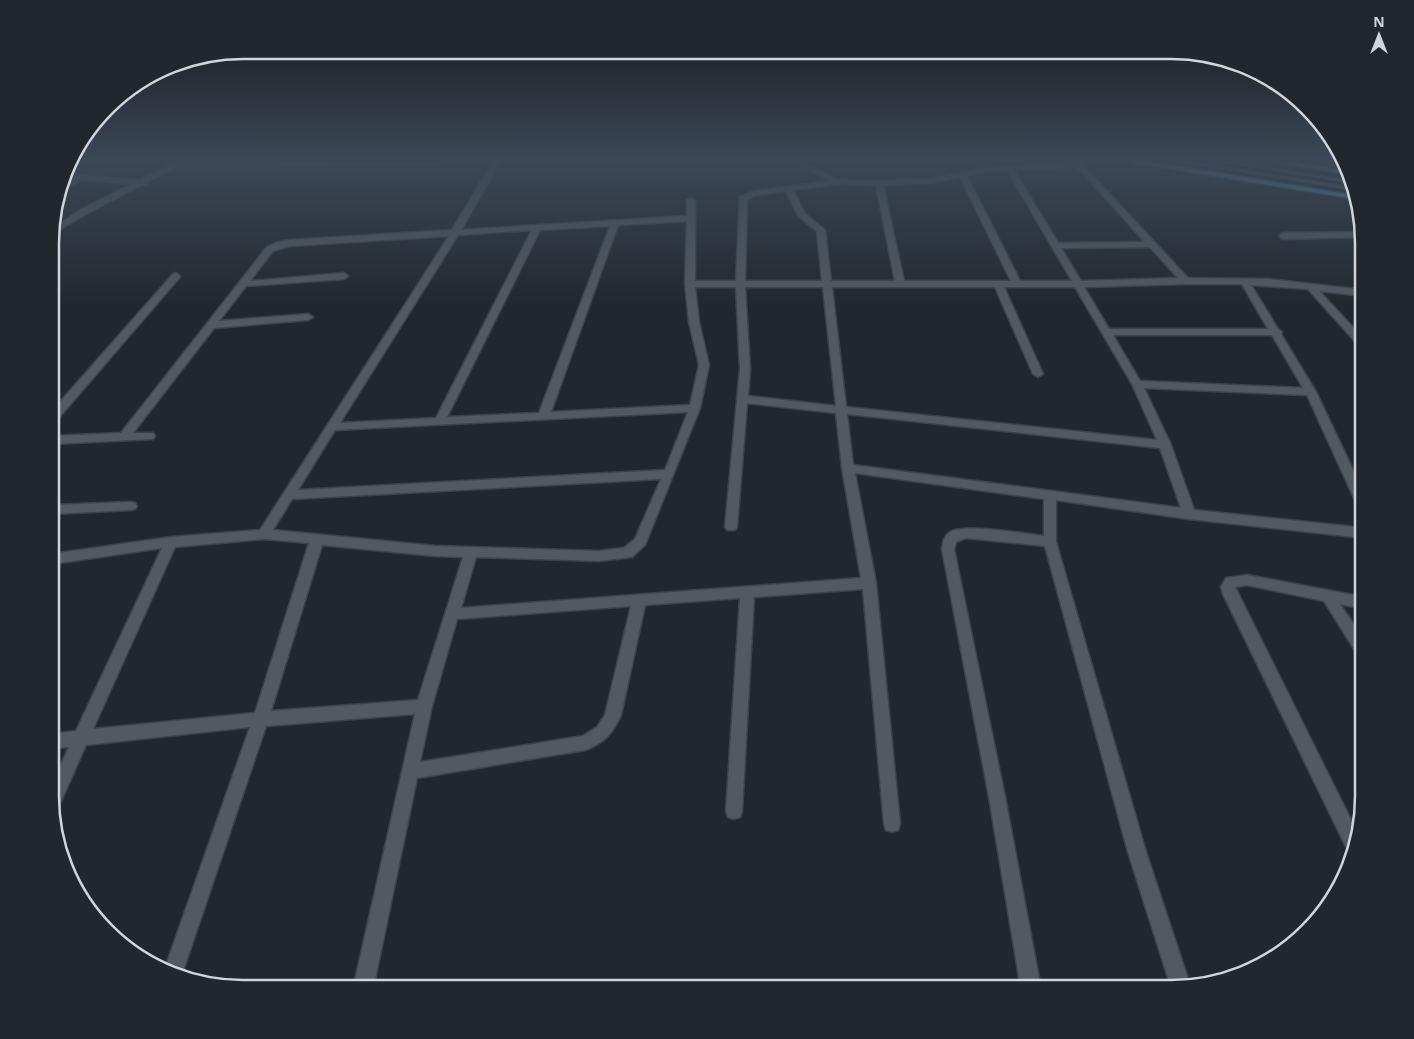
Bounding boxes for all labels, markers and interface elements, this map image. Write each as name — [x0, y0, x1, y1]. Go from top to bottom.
north arrow — [1354, 10, 1404, 60]
text: N — [1373, 12, 1385, 31]

